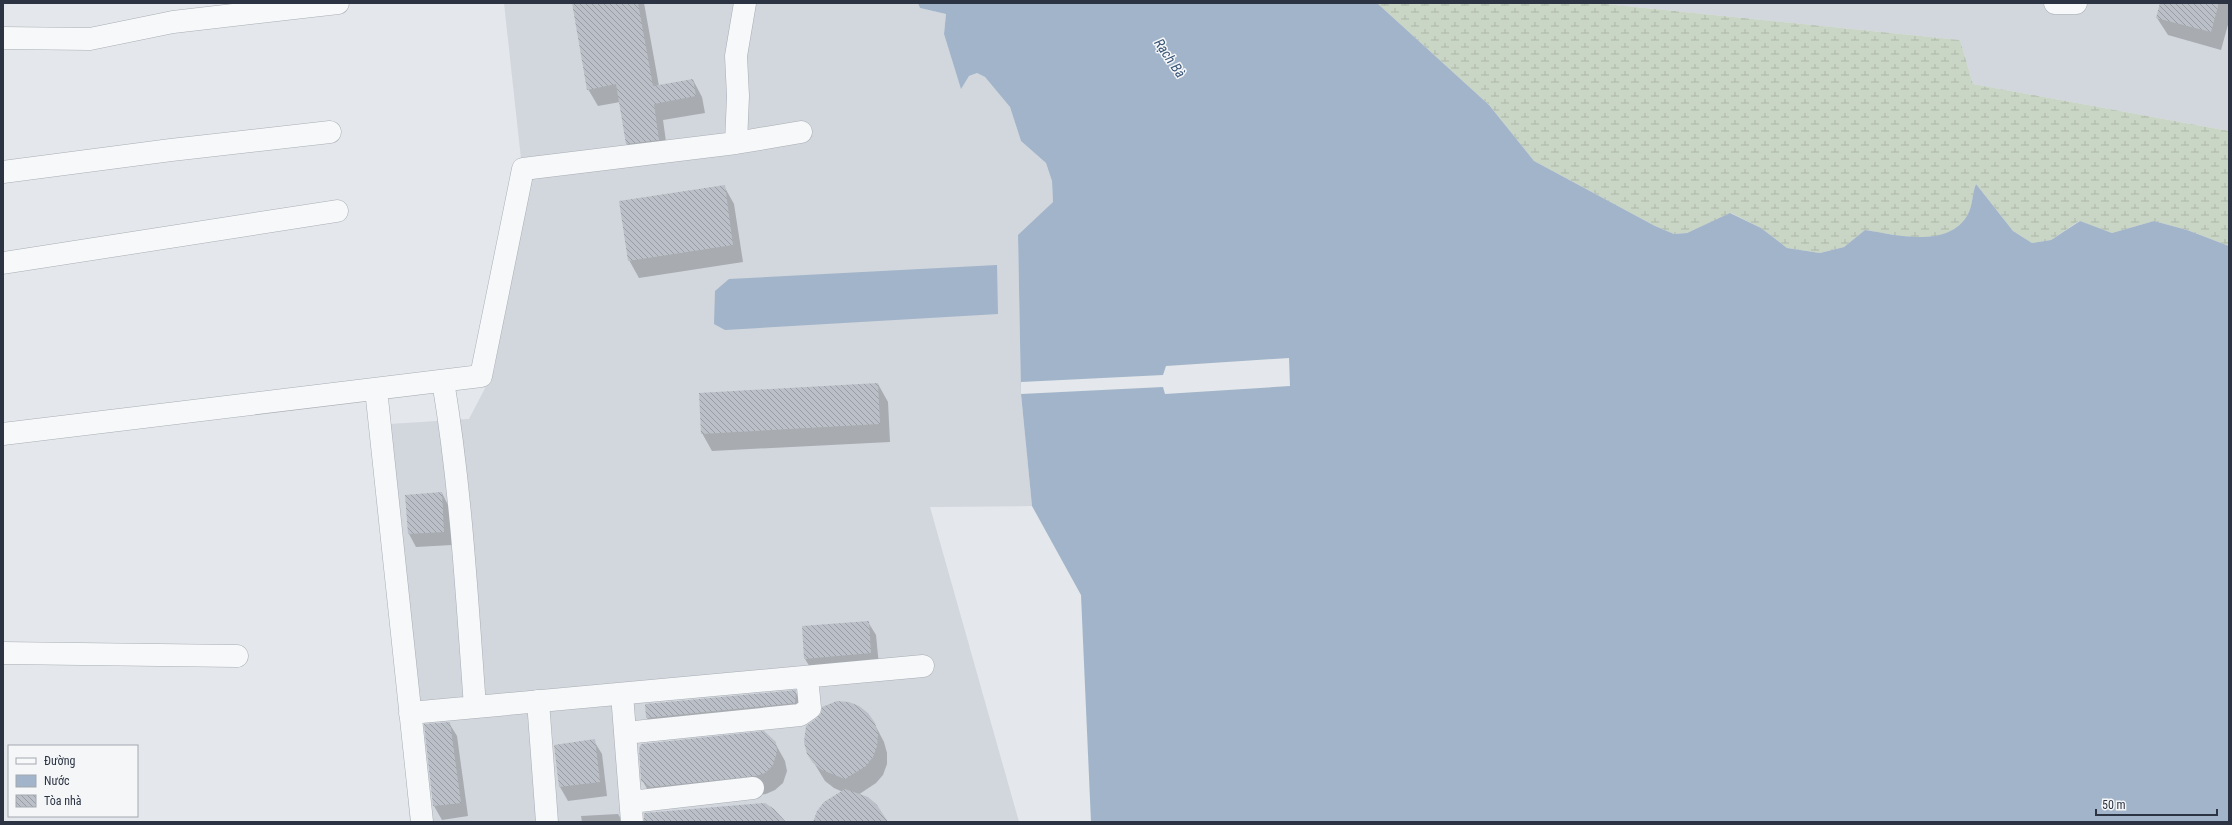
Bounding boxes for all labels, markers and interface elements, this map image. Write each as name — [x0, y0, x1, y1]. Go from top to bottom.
water label: Rạch Bà — [1151, 35, 1189, 81]
legend — [8, 745, 138, 817]
text: Đường — [44, 754, 75, 768]
text: Nước — [44, 774, 70, 788]
scale bar — [2096, 791, 2217, 817]
text: Tòa nhà — [44, 794, 82, 808]
text: 50 m — [2102, 798, 2126, 812]

